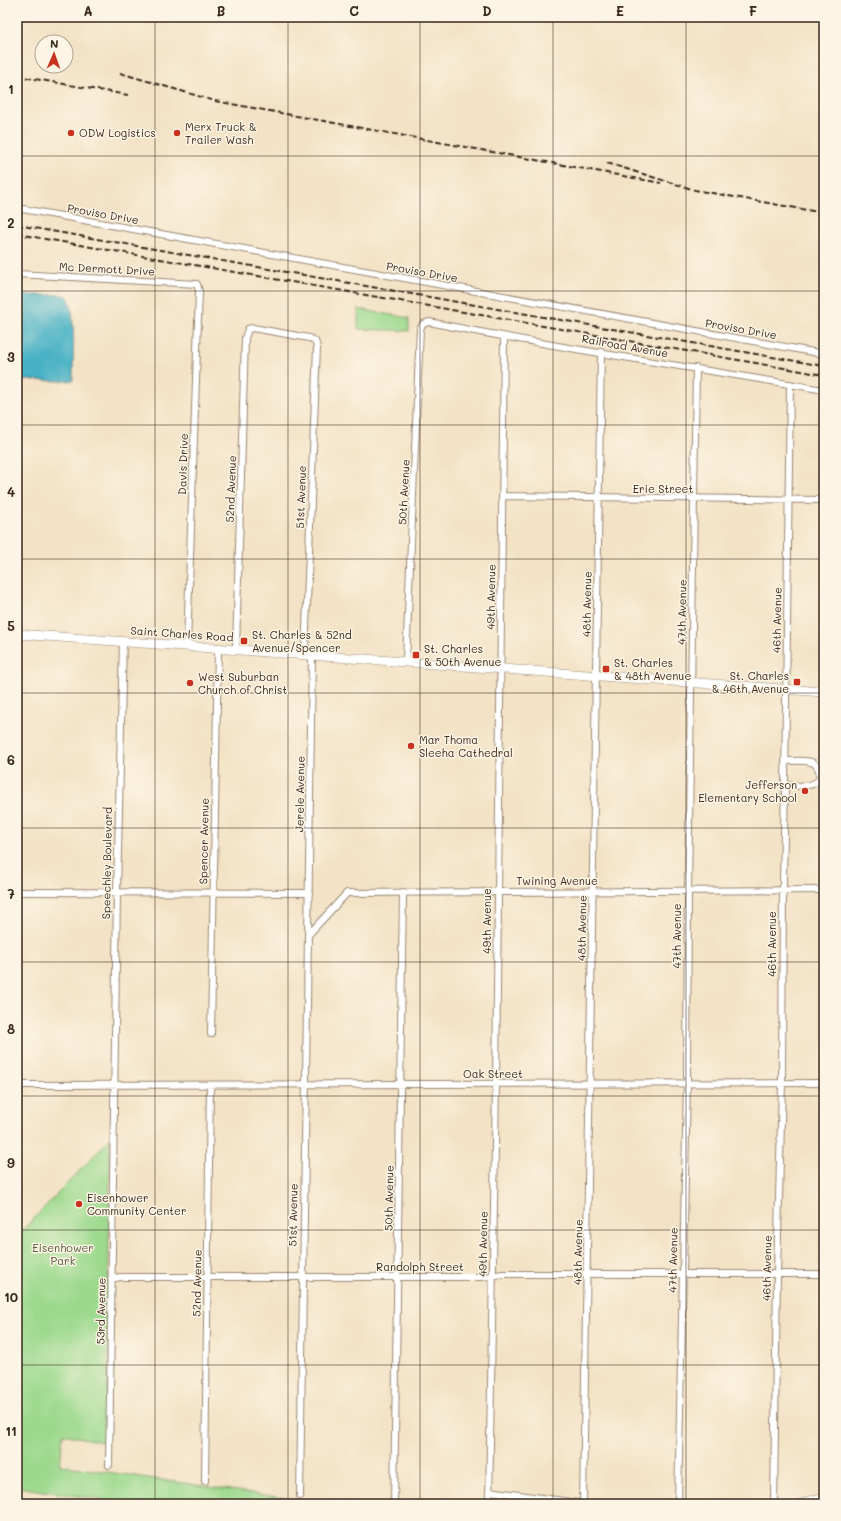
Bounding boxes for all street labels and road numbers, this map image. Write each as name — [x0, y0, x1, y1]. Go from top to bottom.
street label: Proviso Drive — [66, 200, 140, 227]
street label: Mc Dermott Drive — [59, 258, 156, 279]
street label: Proviso Drive — [385, 258, 459, 285]
street label: Proviso Drive — [704, 315, 778, 342]
street label: Railroad Avenue — [581, 331, 670, 361]
street label: Davis Drive — [174, 433, 191, 495]
street label: 52nd Avenue — [222, 455, 239, 523]
street label: 50th Avenue — [394, 459, 413, 525]
street label: 51st Avenue — [292, 465, 309, 529]
street label: Erie Street — [633, 481, 693, 496]
street label: 49th Avenue — [482, 564, 499, 630]
street label: 48th Avenue — [578, 571, 595, 637]
street label: 47th Avenue — [673, 579, 690, 645]
street label: 46th Avenue — [768, 587, 785, 653]
street label: Saint Charles Road — [130, 622, 234, 645]
street label: Jerele Avenue — [291, 756, 308, 832]
street label: Spencer Avenue — [195, 798, 212, 884]
street label: Speechley Boulevard — [98, 807, 115, 919]
street label: Twining Avenue — [516, 873, 598, 888]
street label: 49th Avenue — [479, 888, 494, 954]
street label: 48th Avenue — [573, 895, 590, 961]
street label: 47th Avenue — [669, 903, 684, 969]
street label: 46th Avenue — [764, 911, 779, 977]
street label: Oak Street — [463, 1066, 523, 1081]
street label: 50th Avenue — [380, 1165, 397, 1231]
street label: 51st Avenue — [284, 1183, 301, 1247]
street label: 49th Avenue — [474, 1211, 491, 1277]
street label: 48th Avenue — [569, 1219, 586, 1285]
street label: 47th Avenue — [664, 1227, 681, 1293]
street label: 46th Avenue — [758, 1235, 775, 1301]
street label: 52nd Avenue — [188, 1249, 205, 1317]
street label: Randolph Street — [376, 1259, 464, 1274]
street label: 53rd Avenue — [92, 1277, 109, 1345]

